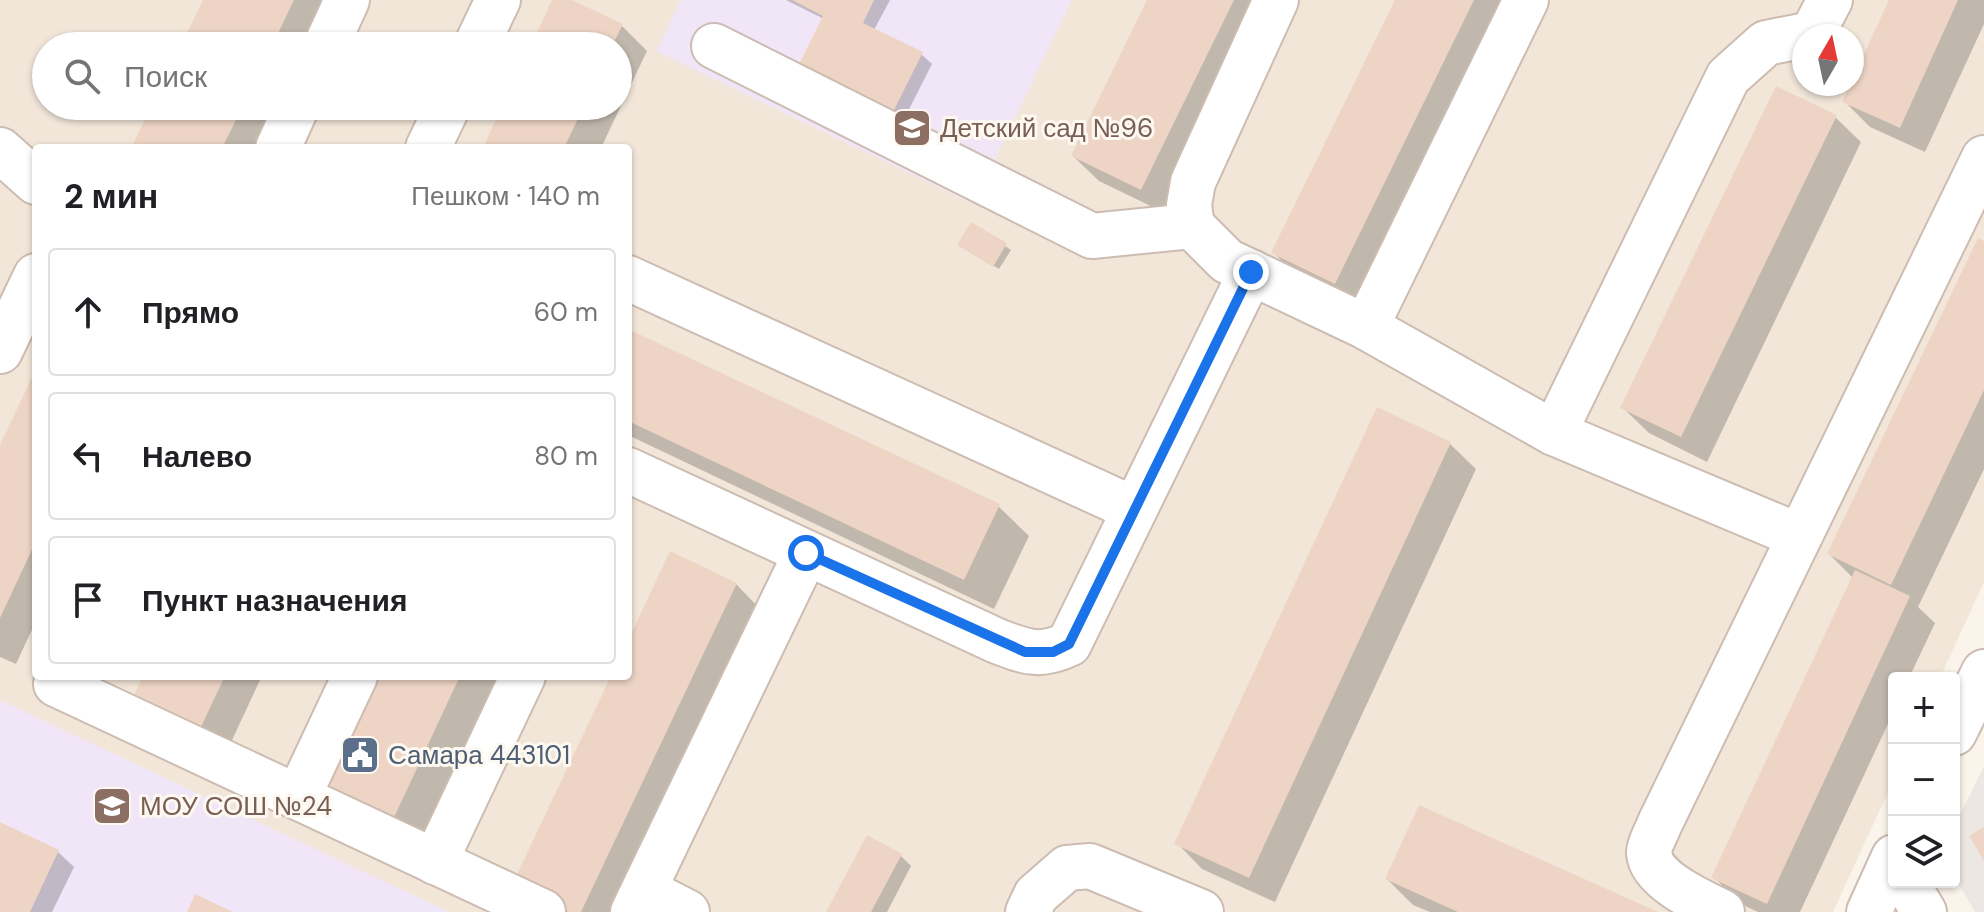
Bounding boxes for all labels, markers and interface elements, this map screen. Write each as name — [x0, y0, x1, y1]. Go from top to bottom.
north arrow — [1792, 24, 1864, 96]
search box — [32, 32, 632, 120]
icon: search — [60, 54, 104, 98]
text: Поиск — [124, 57, 207, 96]
school or university icon: Детский сад №96 — [891, 107, 933, 149]
place label: Детский сад №96 — [940, 111, 1153, 145]
text: 2 мин — [64, 174, 158, 219]
text: Пешком · 140 m — [411, 179, 600, 213]
route end — [1233, 254, 1269, 290]
icon: ahead — [66, 290, 110, 334]
text: Прямо — [142, 293, 239, 332]
text: 60 m — [534, 295, 598, 329]
icon: left — [66, 434, 110, 478]
text: Налево — [142, 437, 252, 476]
text: 80 m — [534, 439, 598, 473]
route start — [788, 535, 824, 571]
icon: arrive — [66, 578, 110, 622]
text: Пункт назначения — [142, 581, 407, 620]
map controls — [1888, 672, 1960, 888]
button: + — [1888, 672, 1960, 744]
public building icon: Самара 443101 — [339, 734, 381, 776]
place label: Самара 443101 — [388, 738, 570, 772]
button: − — [1888, 744, 1960, 816]
school or university icon: МОУ СОШ №24 — [91, 785, 133, 827]
place label: МОУ СОШ №24 — [140, 789, 332, 823]
button: layers — [1888, 816, 1960, 888]

